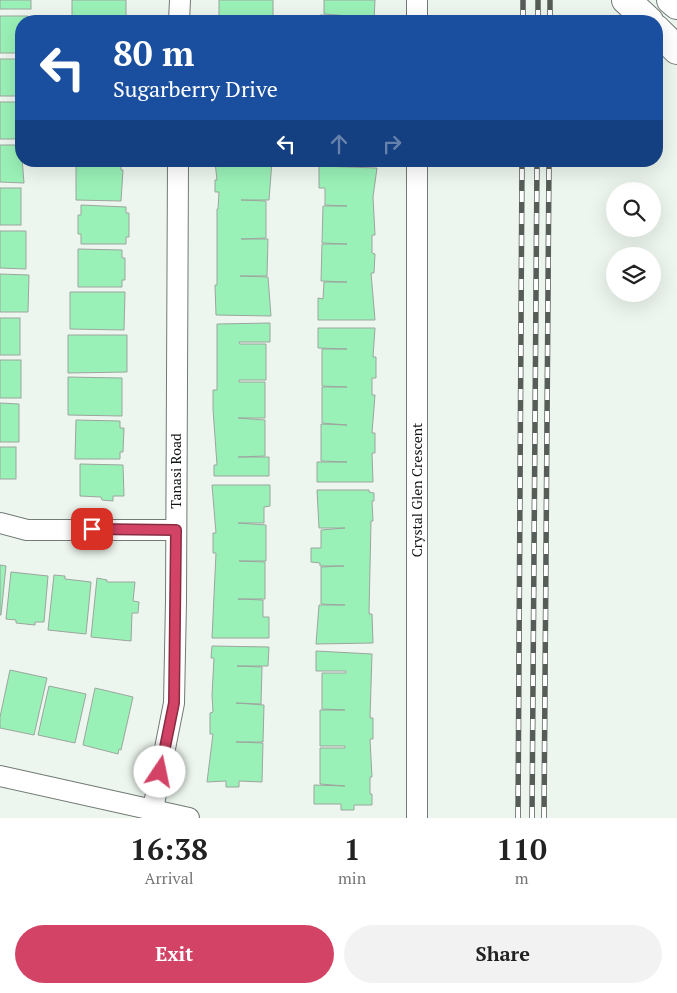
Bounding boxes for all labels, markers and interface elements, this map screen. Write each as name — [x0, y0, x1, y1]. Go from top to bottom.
text: 80 m — [113, 30, 194, 76]
icon: left — [30, 35, 95, 100]
text: Sugarberry Drive — [113, 74, 278, 103]
icon: left — [272, 130, 300, 158]
icon: ahead — [325, 130, 353, 158]
icon: right — [378, 130, 406, 158]
map controls — [606, 182, 661, 302]
button: search — [606, 182, 661, 237]
button: layers — [606, 247, 661, 302]
street label: Crystal Glen Crescent — [407, 422, 426, 557]
street label: Tanasi Road — [166, 433, 185, 509]
pin — [71, 508, 113, 550]
icon: arrive — [78, 515, 106, 543]
position arrow — [133, 745, 185, 797]
text: 16:38 — [130, 829, 208, 869]
text: 1 — [344, 829, 361, 869]
text: 110 — [496, 829, 547, 869]
text: Arrival — [144, 867, 194, 889]
text: min — [338, 867, 366, 889]
text: m — [515, 867, 528, 889]
button: Exit — [15, 925, 334, 983]
button: Share — [344, 925, 662, 983]

